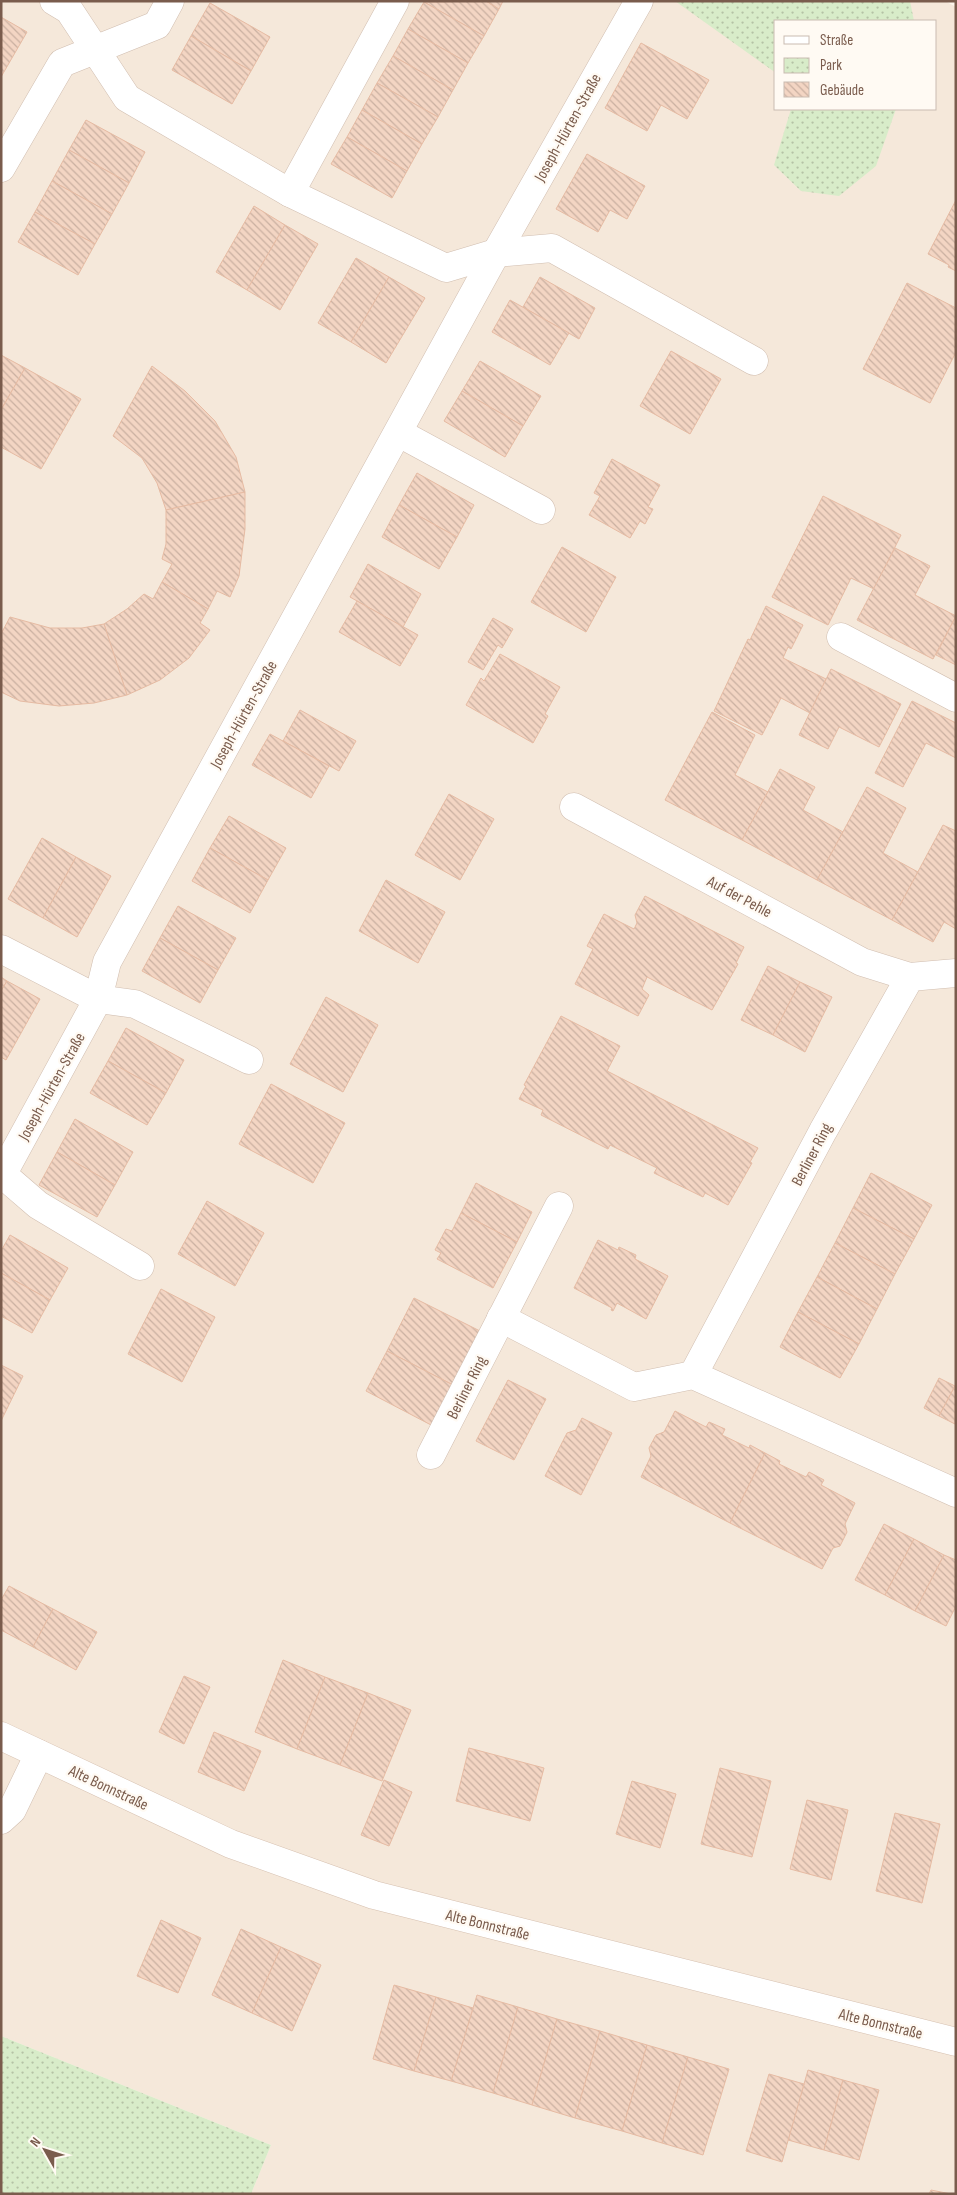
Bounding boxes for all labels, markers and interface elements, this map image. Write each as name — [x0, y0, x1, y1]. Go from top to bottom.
legend — [774, 20, 937, 110]
text: Straße — [820, 31, 853, 50]
text: Park — [820, 56, 842, 75]
street label: Joseph-Hürten-Straße — [530, 71, 606, 186]
text: Gebäude — [820, 81, 864, 100]
street label: Joseph-Hürten-Straße — [206, 658, 282, 773]
street label: Auf der Pehle — [703, 872, 775, 922]
street label: Joseph-Hürten-Straße — [14, 1030, 90, 1145]
street label: Berliner Ring — [788, 1120, 837, 1189]
street label: Berliner Ring — [443, 1353, 491, 1422]
street label: Alte Bonnstraße — [65, 1761, 151, 1815]
street label: Alte Bonnstraße — [443, 1906, 531, 1945]
street label: Alte Bonnstraße — [836, 2005, 924, 2044]
north arrow — [20, 2125, 70, 2175]
text: N — [26, 2134, 44, 2150]

